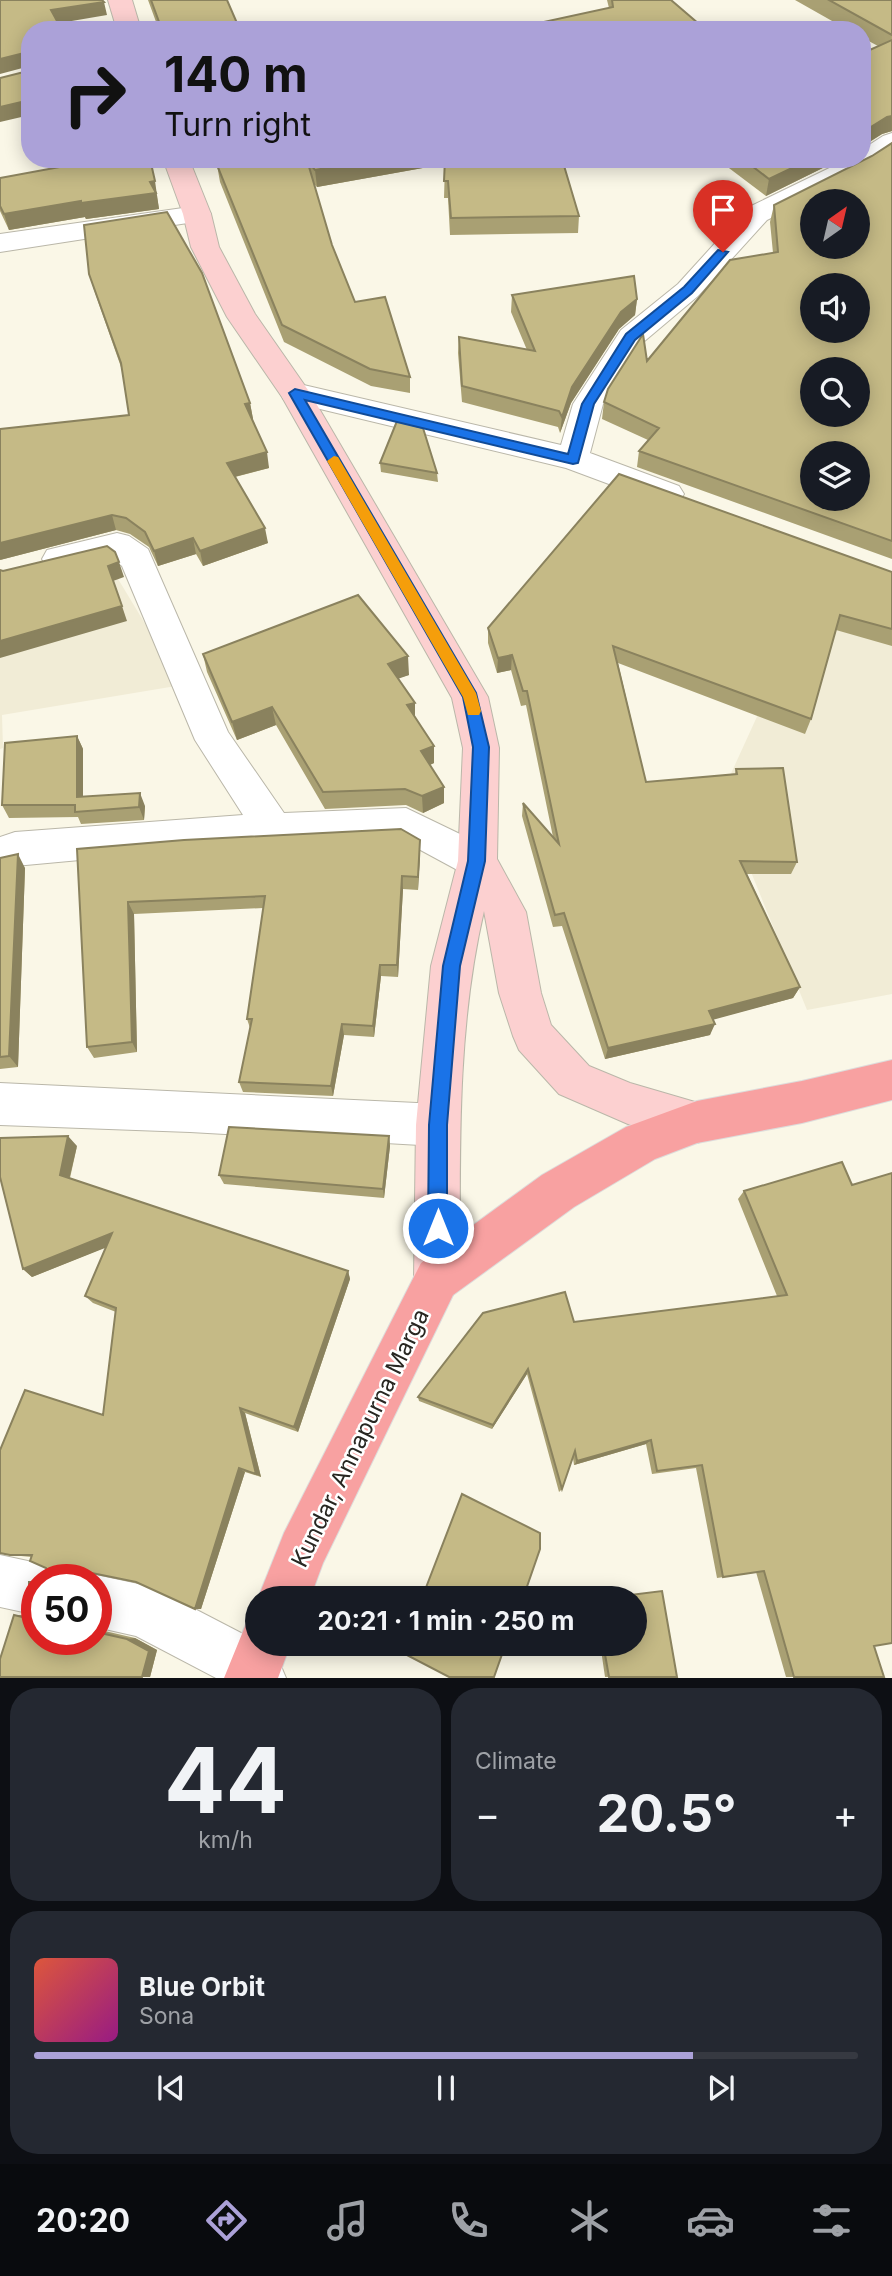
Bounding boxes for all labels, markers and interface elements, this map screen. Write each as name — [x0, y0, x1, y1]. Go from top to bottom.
text: 140 m — [164, 45, 308, 104]
icon: right — [49, 49, 140, 140]
text: Turn right — [164, 105, 311, 144]
pin — [693, 180, 753, 252]
north arrow — [800, 189, 870, 259]
map controls — [800, 189, 870, 511]
icon: arrive — [704, 191, 742, 229]
button: sound — [800, 273, 870, 343]
button: search — [800, 357, 870, 427]
button: layers — [800, 441, 870, 511]
position arrow — [401, 1191, 475, 1265]
street label: Kundar, Annapurna Marga — [285, 1304, 435, 1572]
speed limit sign: 50 — [21, 1564, 112, 1655]
text: 20:21 · 1 min · 250 m — [318, 1605, 574, 1636]
text: 44 — [164, 1725, 287, 1835]
text: Climate — [475, 1747, 557, 1775]
text: 20.5° — [596, 1782, 737, 1845]
text: − — [475, 1791, 500, 1837]
text: + — [833, 1791, 858, 1837]
text: km/h — [198, 1826, 253, 1854]
text: Blue Orbit — [139, 1971, 265, 2002]
text: Sona — [139, 2002, 194, 2030]
icon: previous — [152, 2069, 190, 2107]
icon: pause — [427, 2069, 465, 2107]
icon: next — [702, 2069, 740, 2107]
icon: directions — [202, 2196, 251, 2245]
icon: music — [323, 2196, 372, 2245]
icon: phone — [444, 2196, 493, 2245]
icon: climate — [565, 2196, 614, 2245]
icon: car — [686, 2196, 735, 2245]
icon: filters — [807, 2196, 856, 2245]
text: 20:20 — [36, 2201, 130, 2240]

